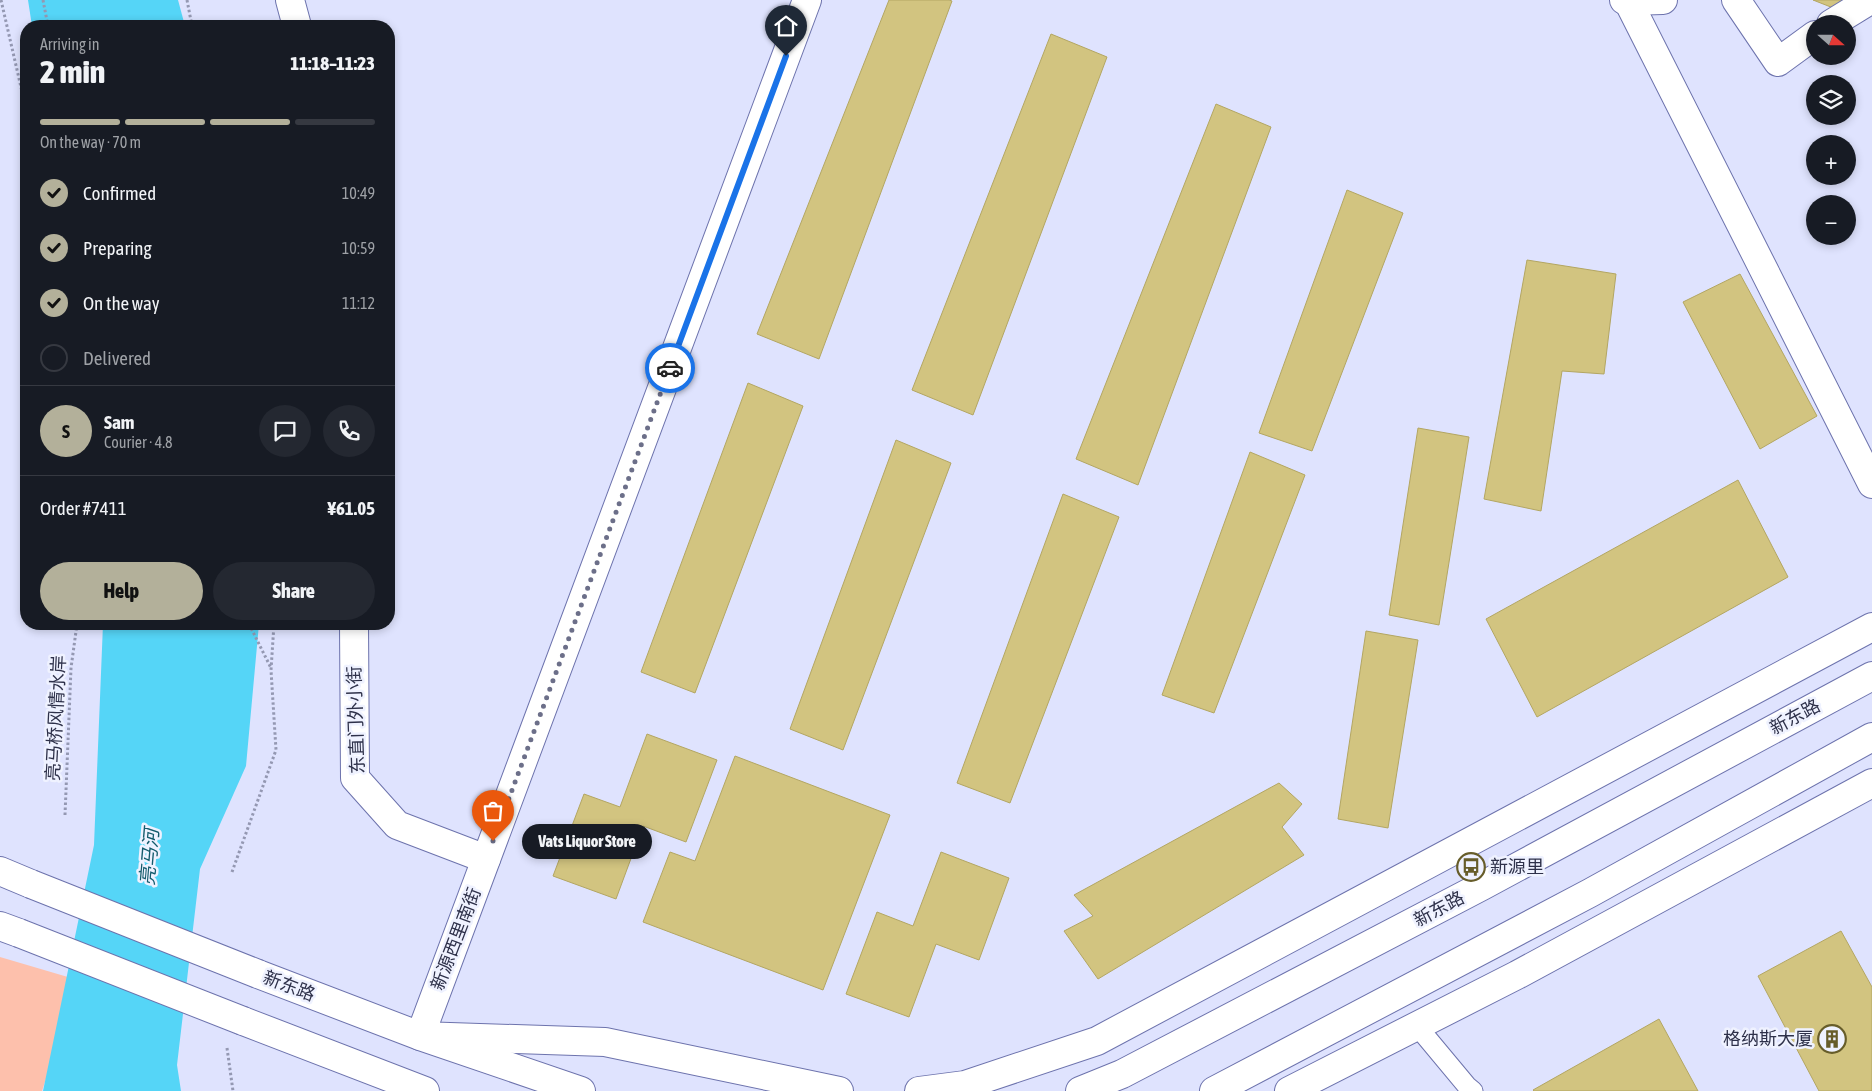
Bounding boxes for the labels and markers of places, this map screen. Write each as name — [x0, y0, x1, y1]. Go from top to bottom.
pin — [765, 5, 807, 56]
pin — [472, 790, 514, 841]
callout: Vats Liquor Store — [523, 824, 653, 858]
bus stop icon: 新源里 — [1456, 852, 1486, 882]
place label: 新源里 — [1490, 856, 1544, 877]
building icon: 格纳斯大厦 — [1817, 1024, 1847, 1054]
place label: 格纳斯大厦 — [1723, 1028, 1813, 1049]

